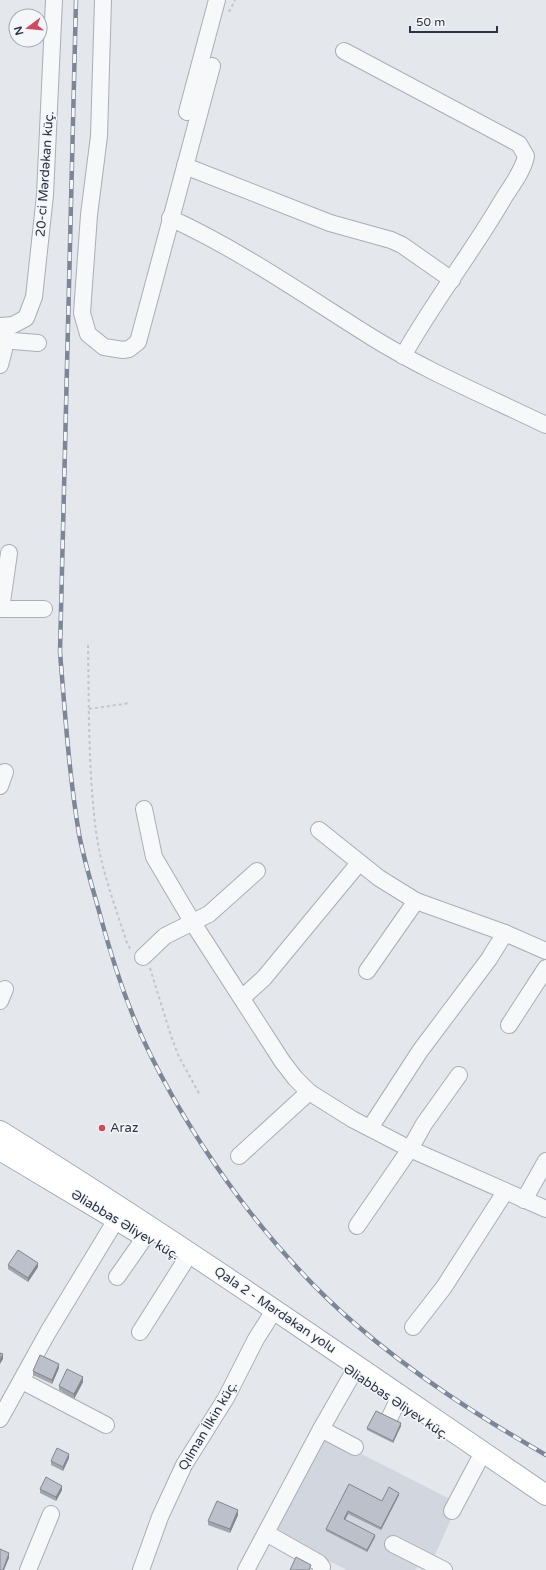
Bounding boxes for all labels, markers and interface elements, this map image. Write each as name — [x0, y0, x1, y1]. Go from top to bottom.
north arrow — [8, 8, 48, 48]
scale bar — [410, 8, 497, 34]
text: 50 m — [416, 15, 445, 29]
text: N — [11, 25, 26, 37]
street label: 20-ci Mərdəkan küç. — [33, 111, 57, 237]
place label: Araz — [110, 1120, 138, 1136]
marker: Araz — [97, 1123, 107, 1133]
street label: Əliabbas Əliyev küç. — [68, 1186, 182, 1264]
street label: Qala 2 - Mərdəkan yolu — [211, 1263, 339, 1357]
street label: Əliabbas Əliyev küç. — [340, 1361, 452, 1443]
street label: Qılman İlkin küç. — [175, 1379, 241, 1473]

